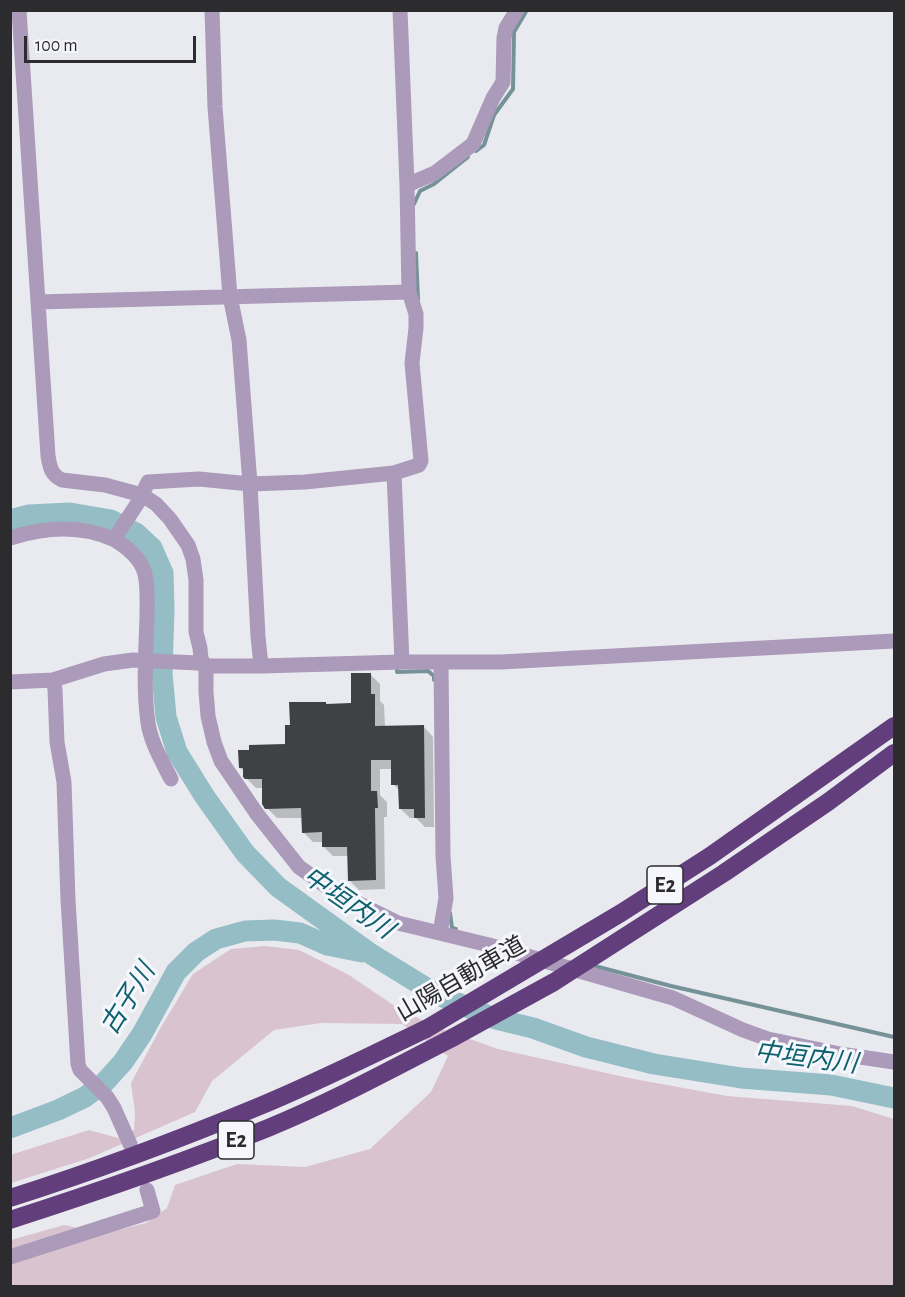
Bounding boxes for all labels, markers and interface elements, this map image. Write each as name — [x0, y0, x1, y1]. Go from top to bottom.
scale bar — [27, 24, 200, 62]
text: 100 m — [35, 37, 78, 55]
water label: 中垣内川 — [296, 860, 400, 946]
road number: E2 — [647, 866, 683, 904]
street label: 山陽自動車道 — [391, 931, 531, 1027]
water label: 古子川 — [94, 958, 162, 1040]
water label: 中垣内川 — [752, 1036, 860, 1080]
road number: E2 — [218, 1121, 254, 1159]

